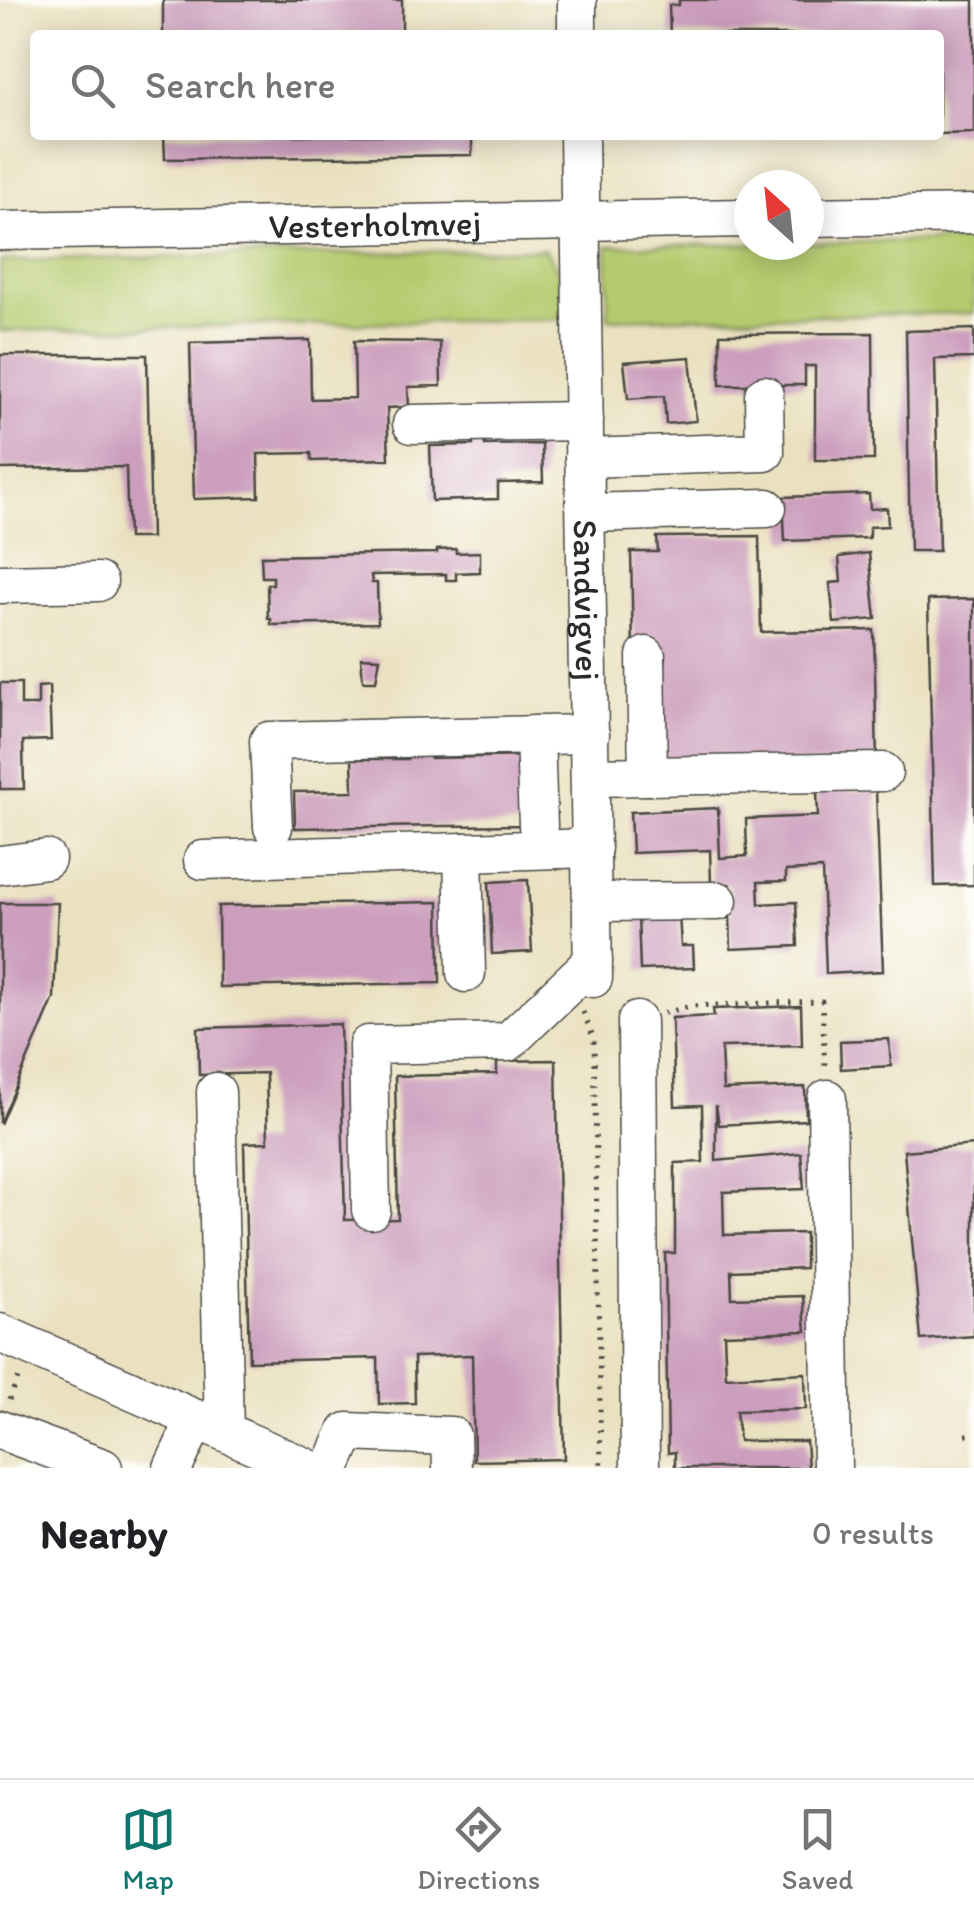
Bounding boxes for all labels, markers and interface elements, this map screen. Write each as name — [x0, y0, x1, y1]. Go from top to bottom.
search box — [30, 30, 944, 140]
icon: search — [65, 58, 120, 113]
text: Search here — [145, 62, 336, 108]
north arrow — [734, 170, 824, 260]
street label: Vesterholmvej — [268, 202, 482, 247]
street label: Sandvigvej — [564, 519, 609, 681]
text: Nearby — [40, 1508, 167, 1559]
text: 0 results — [812, 1514, 934, 1552]
tab: Map — [121, 1802, 176, 1896]
tab: Directions — [417, 1802, 540, 1896]
tab: Saved — [782, 1802, 853, 1896]

